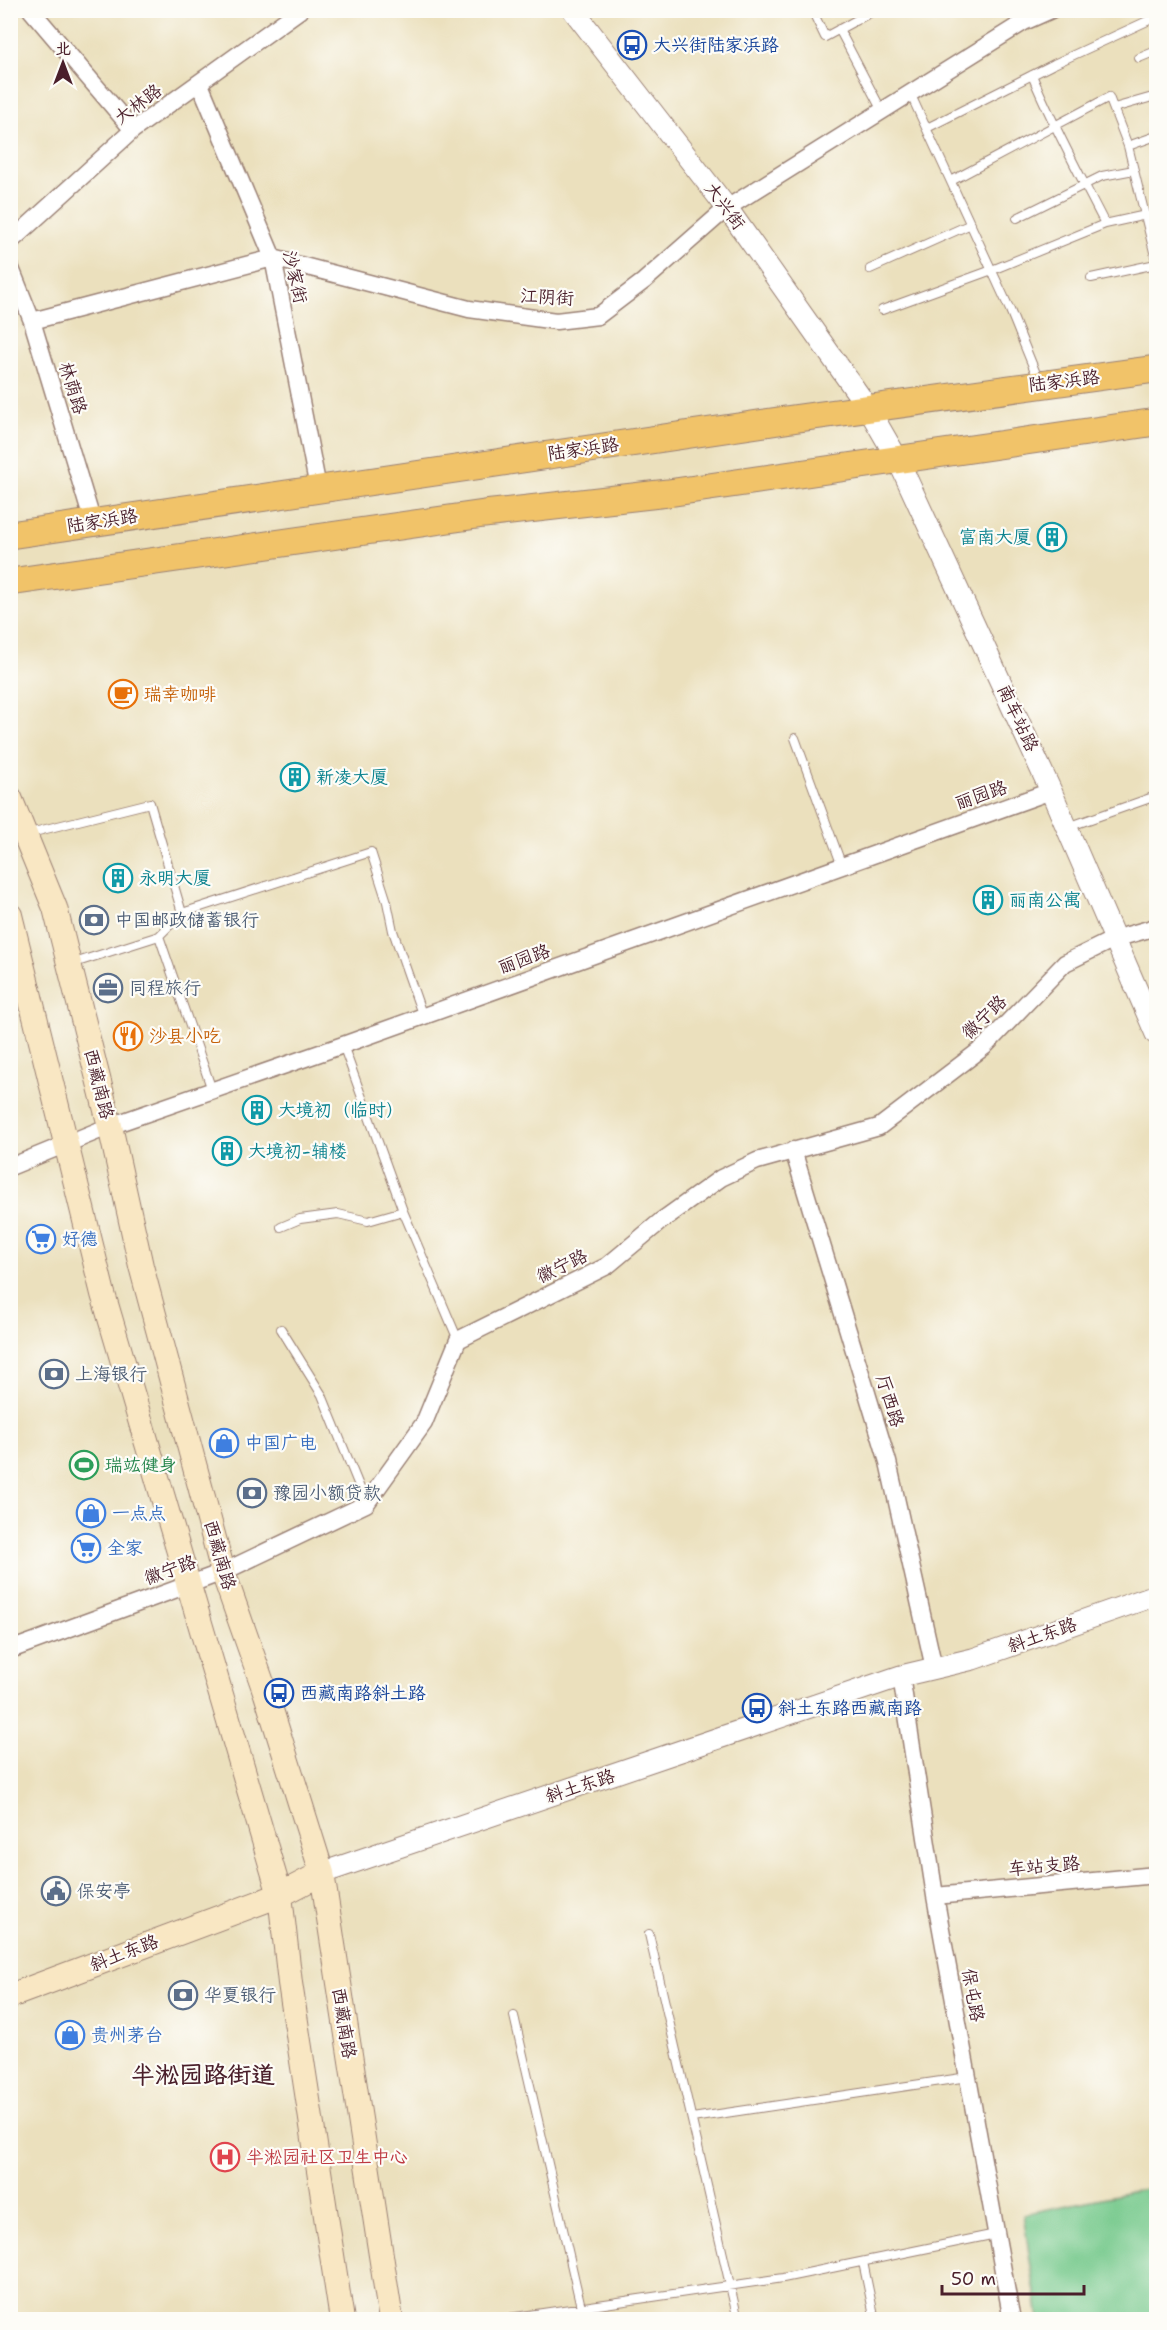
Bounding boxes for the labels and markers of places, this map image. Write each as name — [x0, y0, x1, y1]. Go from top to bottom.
bus stop icon: 大兴街陆家浜路 — [616, 29, 648, 61]
place label: 大兴街陆家浜路 — [653, 33, 779, 57]
building icon: 富南大厦 — [1036, 521, 1068, 553]
place label: 富南大厦 — [959, 525, 1031, 549]
cafe icon: 瑞幸咖啡 — [107, 678, 139, 710]
place label: 瑞幸咖啡 — [144, 682, 216, 706]
building icon: 新凌大厦 — [279, 761, 311, 793]
place label: 新凌大厦 — [316, 765, 388, 789]
building icon: 永明大厦 — [102, 862, 134, 894]
place label: 永明大厦 — [139, 866, 211, 890]
building icon: 丽南公寓 — [972, 884, 1004, 916]
place label: 丽南公寓 — [1009, 888, 1081, 912]
bank icon: 中国邮政储蓄银行 — [78, 904, 110, 936]
place label: 中国邮政储蓄银行 — [115, 908, 259, 932]
office icon: 同程旅行 — [92, 972, 124, 1004]
place label: 同程旅行 — [129, 976, 201, 1000]
restaurant icon: 沙县小吃 — [112, 1020, 144, 1052]
place label: 沙县小吃 — [149, 1024, 221, 1048]
building icon: 大境初（临时） — [241, 1094, 273, 1126]
place label: 大境初（临时） — [278, 1098, 404, 1122]
building icon: 大境初-辅楼 — [211, 1135, 243, 1167]
place label: 大境初-辅楼 — [248, 1139, 347, 1163]
supermarket icon: 好德 — [25, 1223, 57, 1255]
place label: 好德 — [62, 1227, 98, 1251]
bank icon: 上海银行 — [38, 1358, 70, 1390]
place label: 上海银行 — [75, 1362, 147, 1386]
shop icon: 中国广电 — [208, 1427, 240, 1459]
place label: 中国广电 — [245, 1431, 317, 1455]
sports icon: 瑞竑健身 — [68, 1449, 100, 1481]
place label: 瑞竑健身 — [105, 1453, 177, 1477]
bank icon: 豫园小额贷款 — [236, 1477, 268, 1509]
place label: 豫园小额贷款 — [273, 1481, 381, 1505]
shop icon: 一点点 — [75, 1497, 107, 1529]
place label: 一点点 — [112, 1501, 166, 1525]
supermarket icon: 全家 — [70, 1532, 102, 1564]
place label: 全家 — [107, 1536, 143, 1560]
bus stop icon: 西藏南路斜土路 — [263, 1677, 295, 1709]
place label: 西藏南路斜土路 — [300, 1681, 426, 1705]
bus stop icon: 斜土东路西藏南路 — [741, 1692, 773, 1724]
place label: 斜土东路西藏南路 — [778, 1696, 922, 1720]
public building icon: 保安亭 — [40, 1875, 72, 1907]
place label: 保安亭 — [77, 1879, 131, 1903]
bank icon: 华夏银行 — [167, 1979, 199, 2011]
place label: 华夏银行 — [204, 1983, 276, 2007]
shop icon: 贵州茅台 — [54, 2019, 86, 2051]
place label: 贵州茅台 — [91, 2023, 163, 2047]
hospital icon: 半淞园社区卫生中心 — [209, 2141, 241, 2173]
place label: 半淞园社区卫生中心 — [246, 2145, 408, 2169]

